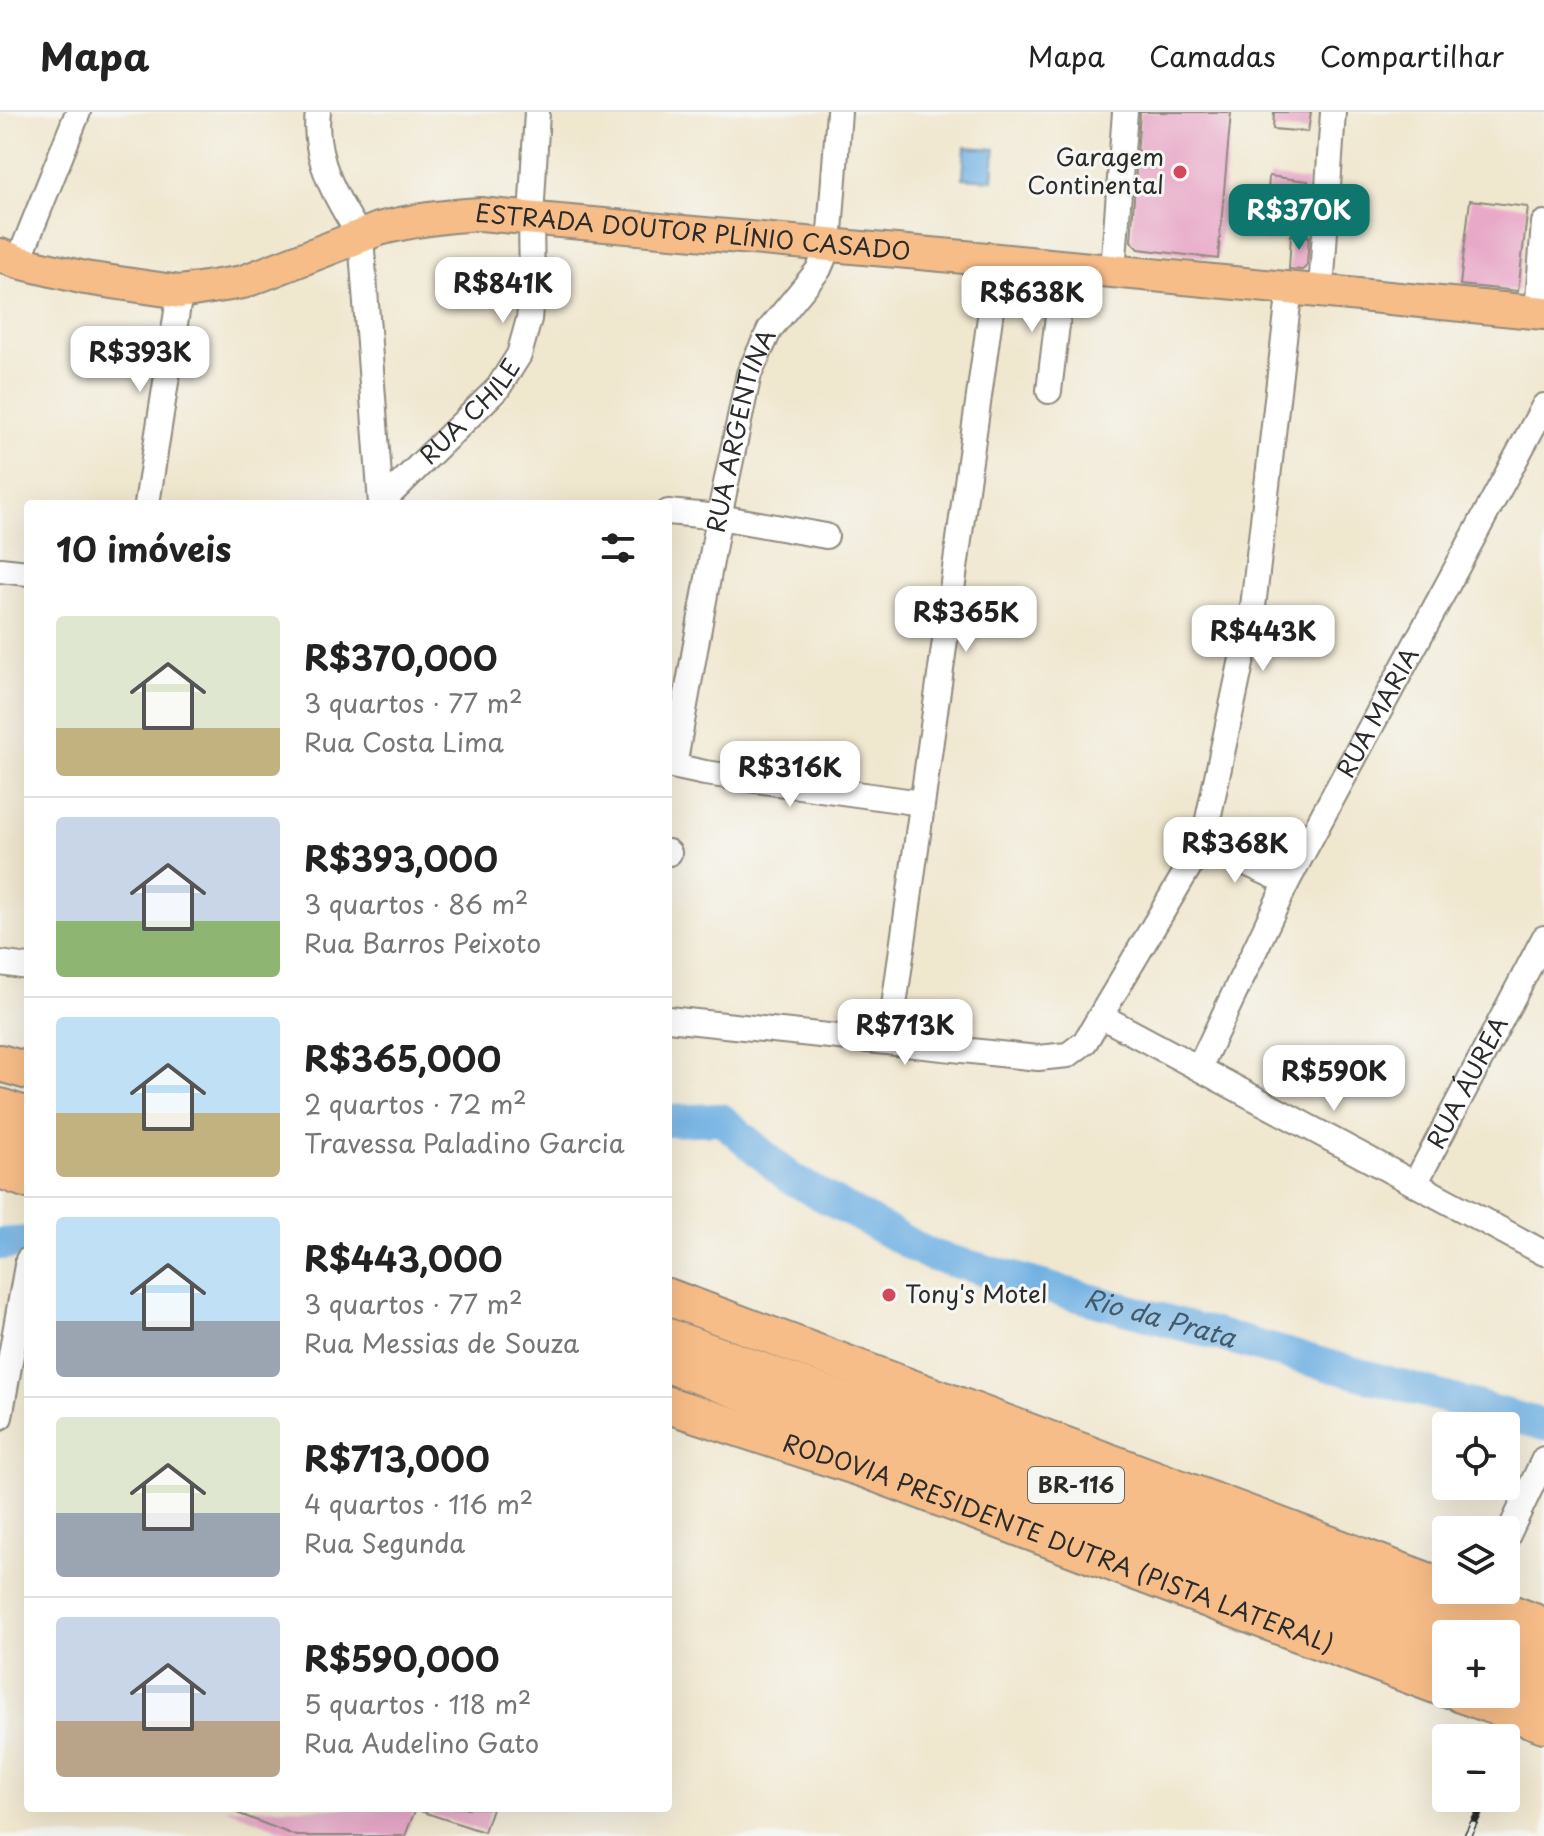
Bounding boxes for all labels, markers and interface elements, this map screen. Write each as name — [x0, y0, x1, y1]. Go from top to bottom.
text: Mapa — [40, 27, 150, 84]
text: Mapa — [1028, 34, 1105, 77]
text: Camadas — [1149, 34, 1276, 77]
text: Compartilhar — [1320, 34, 1504, 77]
place label: Garagem Continental — [1027, 138, 1164, 202]
marker: Garagem Continental — [1171, 163, 1189, 181]
pin: R$370K — [1234, 184, 1364, 252]
text: R$370K — [1247, 190, 1351, 229]
street label: ESTRADA DOUTOR PLÍNIO CASADO — [474, 194, 912, 268]
pin: R$841K — [438, 257, 568, 325]
text: R$841K — [453, 263, 553, 302]
pin: R$638K — [967, 266, 1097, 334]
text: R$638K — [980, 272, 1085, 311]
street label: RUA ARGENTINA — [697, 323, 784, 535]
pin: R$393K — [75, 326, 205, 394]
text: R$393K — [88, 332, 192, 371]
street label: RUA CHILE — [410, 351, 528, 472]
text: 10 imóveis — [56, 522, 232, 574]
icon: filters — [596, 526, 640, 570]
pin: R$365K — [901, 586, 1031, 654]
text: R$365K — [913, 592, 1019, 631]
pin: R$443K — [1198, 605, 1328, 673]
text: R$443K — [1210, 611, 1316, 650]
text: R$370,000 — [304, 631, 498, 683]
street label: RUA MARIA — [1327, 640, 1426, 784]
icon: home — [120, 648, 216, 744]
text: 3 quartos · 77 m² — [304, 683, 523, 722]
text: Rua Costa Lima — [304, 722, 504, 761]
pin: R$316K — [725, 741, 855, 809]
text: R$316K — [738, 747, 842, 786]
pin: R$368K — [1170, 817, 1300, 885]
text: R$368K — [1182, 823, 1288, 862]
text: R$393,000 — [304, 832, 498, 884]
icon: home — [120, 849, 216, 945]
text: 3 quartos · 86 m² — [304, 884, 528, 923]
text: Rua Barros Peixoto — [304, 923, 541, 962]
pin: R$713K — [840, 999, 970, 1067]
text: R$713K — [856, 1005, 954, 1044]
street label: RUA ÁUREA — [1417, 1010, 1516, 1155]
text: R$365,000 — [304, 1032, 501, 1084]
pin: R$590K — [1269, 1045, 1399, 1113]
icon: home — [120, 1049, 216, 1145]
text: R$590K — [1281, 1051, 1387, 1090]
text: 2 quartos · 72 m² — [304, 1084, 527, 1123]
text: Travessa Paladino Garcia — [304, 1123, 625, 1162]
text: R$443,000 — [304, 1232, 503, 1284]
icon: home — [120, 1249, 216, 1345]
place label: Tony's Motel — [905, 1275, 1047, 1311]
water label: Rio da Prata — [1080, 1278, 1241, 1357]
text: 3 quartos · 77 m² — [304, 1284, 523, 1323]
marker: Tony's Motel — [880, 1286, 898, 1304]
text: Rua Messias de Souza — [304, 1323, 579, 1362]
map controls — [1432, 1412, 1520, 1812]
button: locate — [1432, 1412, 1520, 1500]
street label: RODOVIA PRESIDENTE DUTRA (PISTA LATERAL) — [778, 1424, 1339, 1661]
text: R$713,000 — [304, 1432, 490, 1484]
icon: home — [120, 1449, 216, 1545]
road number: BR-116 — [1028, 1467, 1124, 1503]
text: 4 quartos · 116 m² — [304, 1484, 533, 1523]
button: layers — [1432, 1516, 1520, 1604]
text: Rua Segunda — [304, 1523, 465, 1562]
button: + — [1432, 1620, 1520, 1708]
text: R$590,000 — [304, 1632, 500, 1684]
icon: home — [120, 1649, 216, 1745]
text: 5 quartos · 118 m² — [304, 1684, 531, 1723]
text: Rua Audelino Gato — [304, 1723, 539, 1762]
button: − — [1432, 1724, 1520, 1812]

